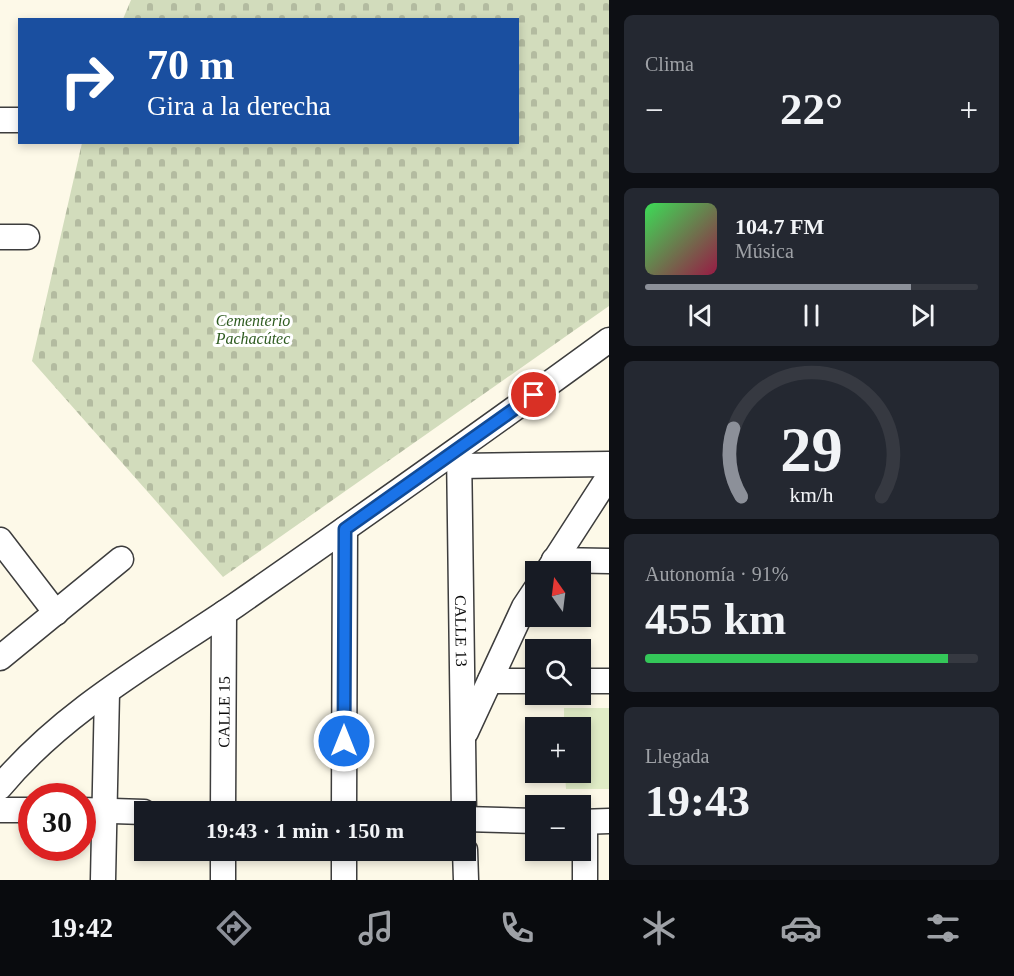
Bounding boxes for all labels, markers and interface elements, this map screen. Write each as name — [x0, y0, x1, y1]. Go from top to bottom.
icon: right — [48, 42, 126, 120]
text: 70 m — [147, 42, 235, 88]
text: Clima — [645, 53, 694, 75]
text: 22° — [780, 84, 843, 134]
text: Gira a la derecha — [147, 91, 331, 121]
text: − — [645, 92, 664, 128]
text: + — [959, 92, 978, 128]
text: 104.7 FM — [735, 214, 824, 239]
text: Música — [735, 240, 794, 262]
icon: previous — [684, 299, 717, 332]
icon: pause — [795, 299, 828, 332]
icon: next — [906, 299, 939, 332]
park label: Cementerio Pachacútec — [215, 312, 290, 347]
pin — [508, 369, 559, 420]
icon: arrive — [517, 378, 550, 411]
text: 29 — [780, 415, 843, 484]
text: km/h — [789, 483, 834, 507]
north arrow — [525, 561, 591, 627]
map controls — [525, 561, 591, 861]
text: Autonomía · 91% — [645, 563, 788, 585]
text: 455 km — [645, 594, 786, 644]
street label: CALLE 13 — [453, 595, 470, 667]
button: search — [525, 639, 591, 705]
street label: CALLE 15 — [215, 676, 232, 748]
position arrow — [312, 709, 376, 773]
button: + — [525, 717, 591, 783]
text: Llegada — [645, 745, 709, 767]
text: 19:43 — [645, 776, 750, 826]
speed limit sign: 30 — [18, 783, 96, 861]
button: − — [525, 795, 591, 861]
text: 19:43 · 1 min · 150 m — [206, 818, 404, 843]
icon: directions — [213, 907, 255, 949]
icon: music — [355, 907, 397, 949]
icon: phone — [496, 907, 538, 949]
icon: climate — [638, 907, 680, 949]
icon: car — [780, 907, 822, 949]
icon: filters — [922, 907, 964, 949]
text: 19:42 — [50, 913, 113, 943]

